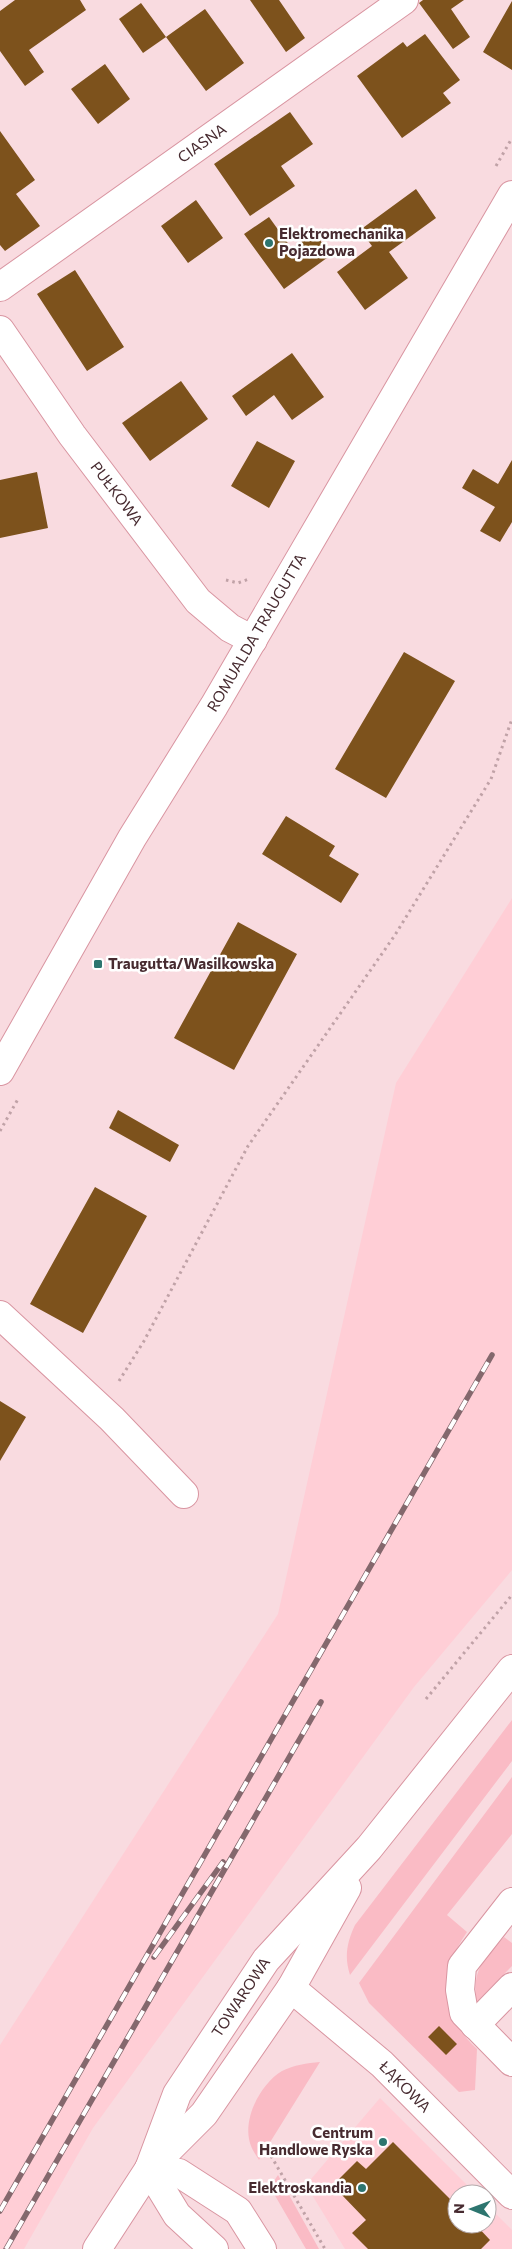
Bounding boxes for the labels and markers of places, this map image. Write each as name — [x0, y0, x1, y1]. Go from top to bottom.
place label: Elektromechanika Pojazdowa — [279, 224, 404, 259]
marker: Elektromechanika Pojazdowa — [263, 237, 275, 249]
place label: Traugutta/Wasilkowska — [108, 954, 274, 972]
marker: Traugutta/Wasilkowska — [92, 958, 104, 970]
place label: Centrum Handlowe Ryska — [259, 2123, 373, 2158]
marker: Centrum Handlowe Ryska — [377, 2136, 389, 2148]
place label: Elektroskandia — [248, 2178, 352, 2196]
marker: Elektroskandia — [356, 2182, 368, 2194]

